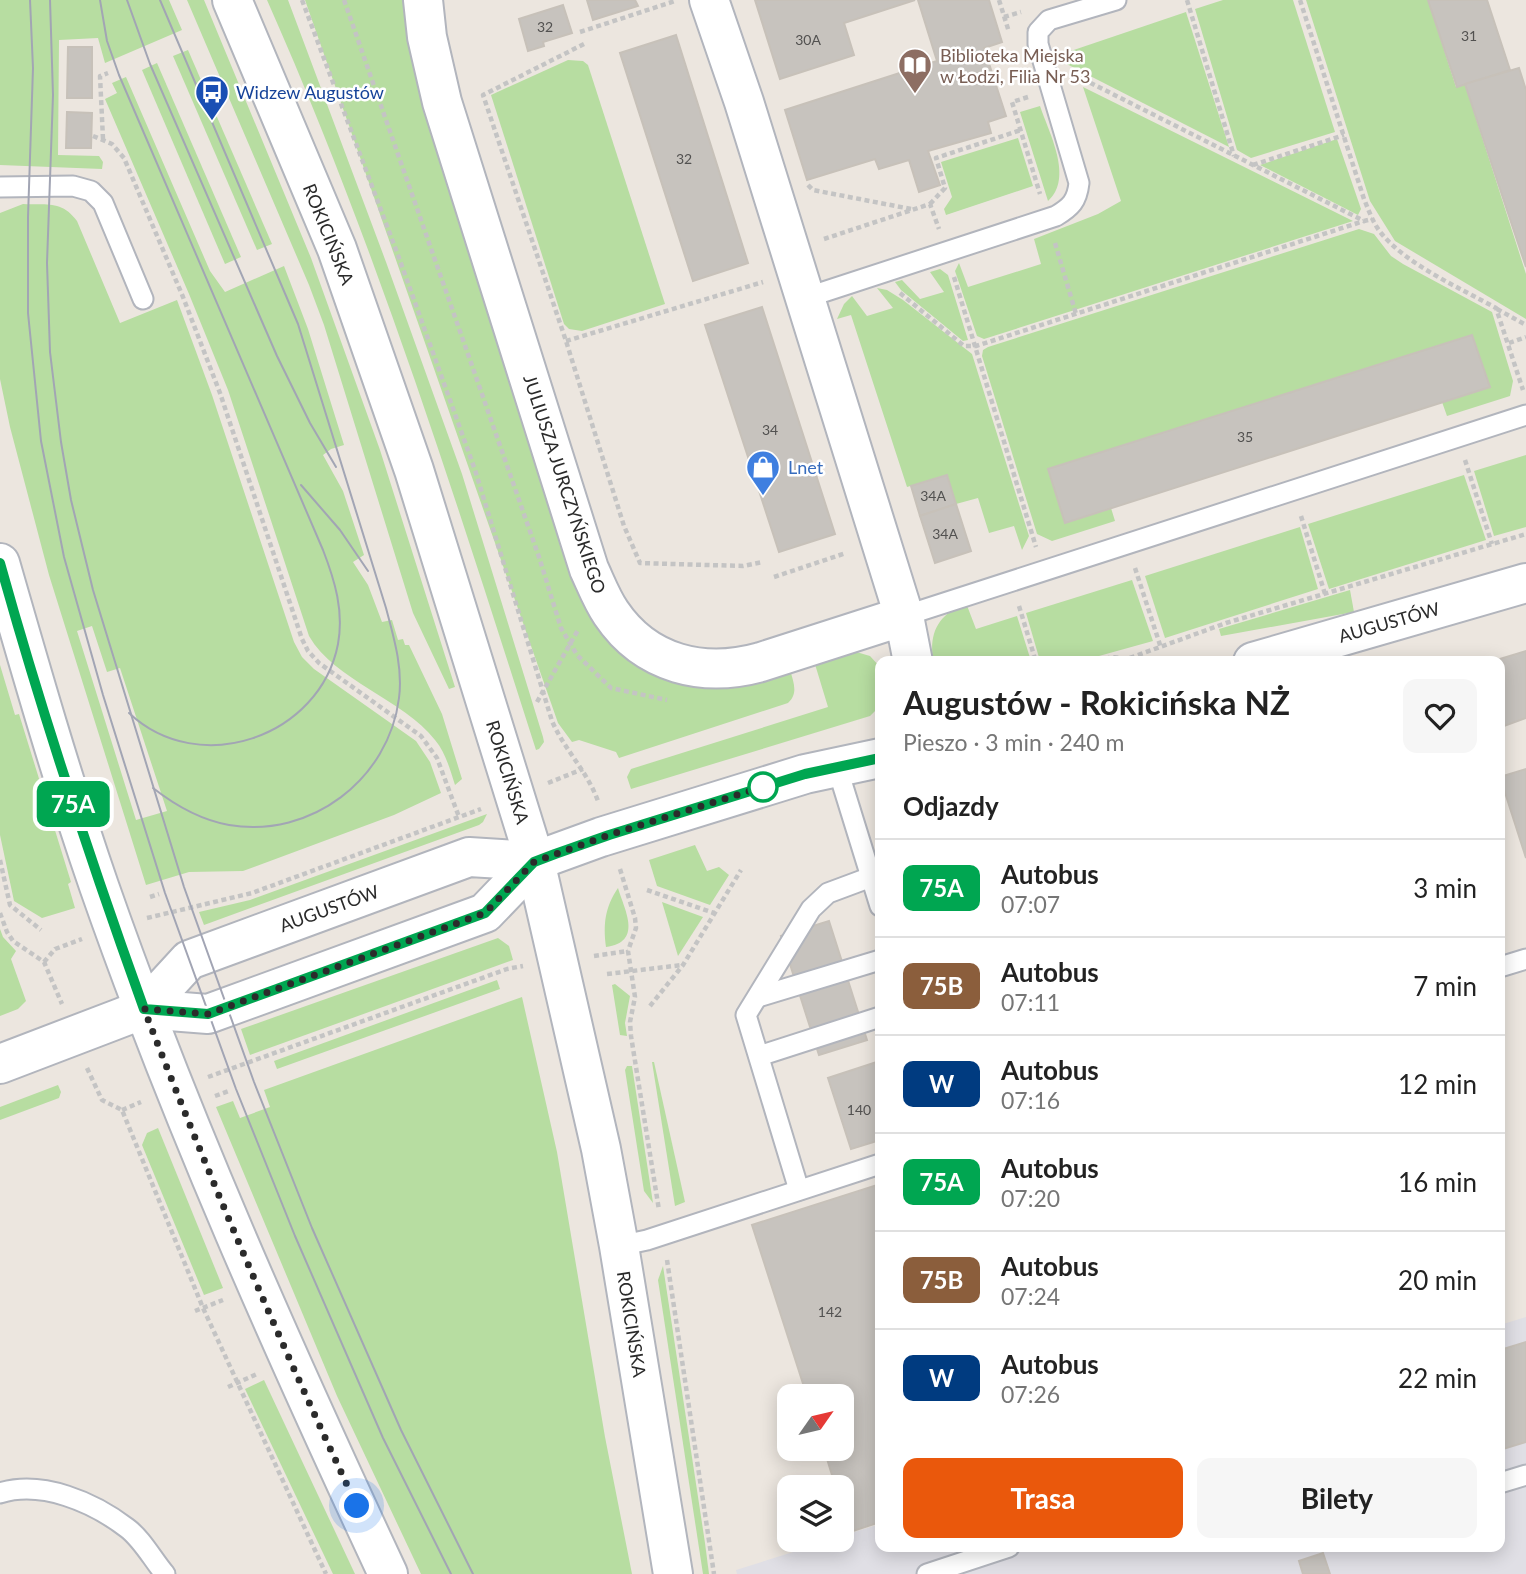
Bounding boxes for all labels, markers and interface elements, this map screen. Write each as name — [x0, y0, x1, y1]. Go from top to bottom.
house number: 32 — [537, 18, 553, 35]
house number: 31 — [1461, 27, 1477, 44]
house number: 30A — [795, 31, 821, 48]
place label: Biblioteka Miejska w Łodzi, Filia Nr 53 — [940, 44, 1090, 87]
library icon: Biblioteka Miejska w Łodzi, Filia Nr 53 — [896, 46, 934, 95]
bus stop icon: Widzew Augustów — [193, 73, 231, 122]
place label: Widzew Augustów — [236, 81, 384, 103]
house number: 32 — [676, 150, 692, 167]
street label: ROKICIŃSKA — [299, 180, 360, 289]
street label: JULIUSZA JURCZYŃSKIEGO — [519, 372, 611, 596]
house number: 34 — [762, 421, 778, 438]
house number: 35 — [1237, 428, 1253, 445]
shop icon: Lnet — [744, 448, 782, 497]
place label: Lnet — [788, 456, 824, 478]
house number: 34A — [920, 487, 946, 504]
house number: 34A — [932, 525, 958, 542]
street label: AUGUSTÓW — [1336, 597, 1442, 647]
button: heart — [1403, 679, 1477, 753]
text: Augustów - Rokicińska NŻ — [903, 682, 1290, 722]
street label: ROKICIŃSKA — [482, 718, 534, 827]
text: Pieszo · 3 min · 240 m — [903, 728, 1124, 756]
unlabelled marker — [748, 772, 778, 802]
line badge: 75A — [33, 781, 113, 827]
text: 75A — [51, 789, 95, 818]
text: Odjazdy — [903, 790, 999, 822]
text: Autobus — [1001, 858, 1099, 890]
text: 3 min — [1413, 872, 1477, 904]
text: 75A — [919, 873, 964, 902]
street label: AUGUSTÓW — [276, 880, 382, 936]
text: 07:07 — [1001, 890, 1060, 918]
text: Autobus — [1001, 956, 1099, 988]
text: 7 min — [1413, 970, 1477, 1002]
text: 75B — [920, 971, 963, 1000]
text: 07:11 — [1001, 988, 1060, 1016]
text: Autobus — [1001, 1054, 1099, 1086]
text: 12 min — [1398, 1068, 1477, 1100]
text: W — [929, 1069, 954, 1098]
text: 07:16 — [1001, 1086, 1060, 1114]
house number: 140 — [847, 1101, 871, 1118]
text: Autobus — [1001, 1152, 1099, 1184]
text: 16 min — [1398, 1166, 1477, 1198]
text: 75A — [919, 1167, 964, 1196]
text: 07:20 — [1001, 1184, 1060, 1212]
text: Autobus — [1001, 1250, 1099, 1282]
text: 20 min — [1398, 1264, 1477, 1296]
text: 75B — [920, 1265, 963, 1294]
street label: ROKICIŃSKA — [613, 1269, 651, 1379]
text: 07:24 — [1001, 1282, 1060, 1310]
house number: 142 — [818, 1303, 842, 1320]
text: Autobus — [1001, 1348, 1099, 1380]
text: 22 min — [1398, 1362, 1477, 1394]
text: W — [929, 1363, 954, 1392]
text: 07:26 — [1001, 1380, 1060, 1408]
north arrow — [777, 1384, 854, 1461]
map controls — [777, 1384, 854, 1552]
button: Trasa — [903, 1458, 1183, 1538]
button: Bilety — [1197, 1458, 1477, 1538]
button: layers — [777, 1475, 854, 1552]
your location — [339, 1488, 374, 1523]

